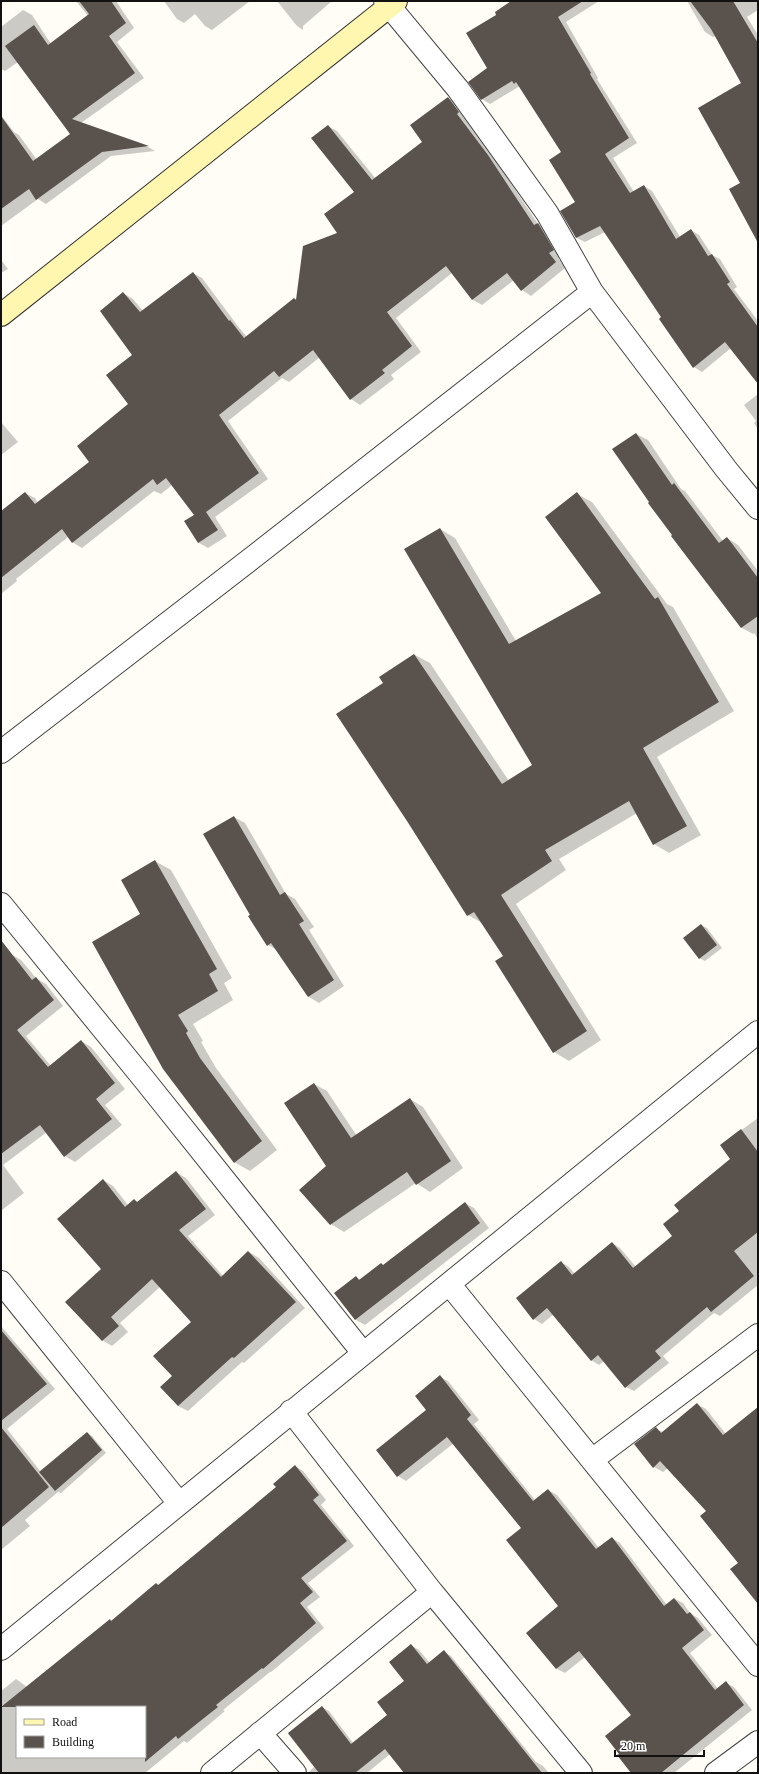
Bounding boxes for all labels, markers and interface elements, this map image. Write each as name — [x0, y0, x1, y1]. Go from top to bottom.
legend — [16, 1706, 146, 1758]
text: Road — [52, 1715, 77, 1729]
scale bar — [615, 1732, 704, 1758]
text: Building — [52, 1735, 94, 1749]
text: 20 m — [621, 1739, 646, 1753]

